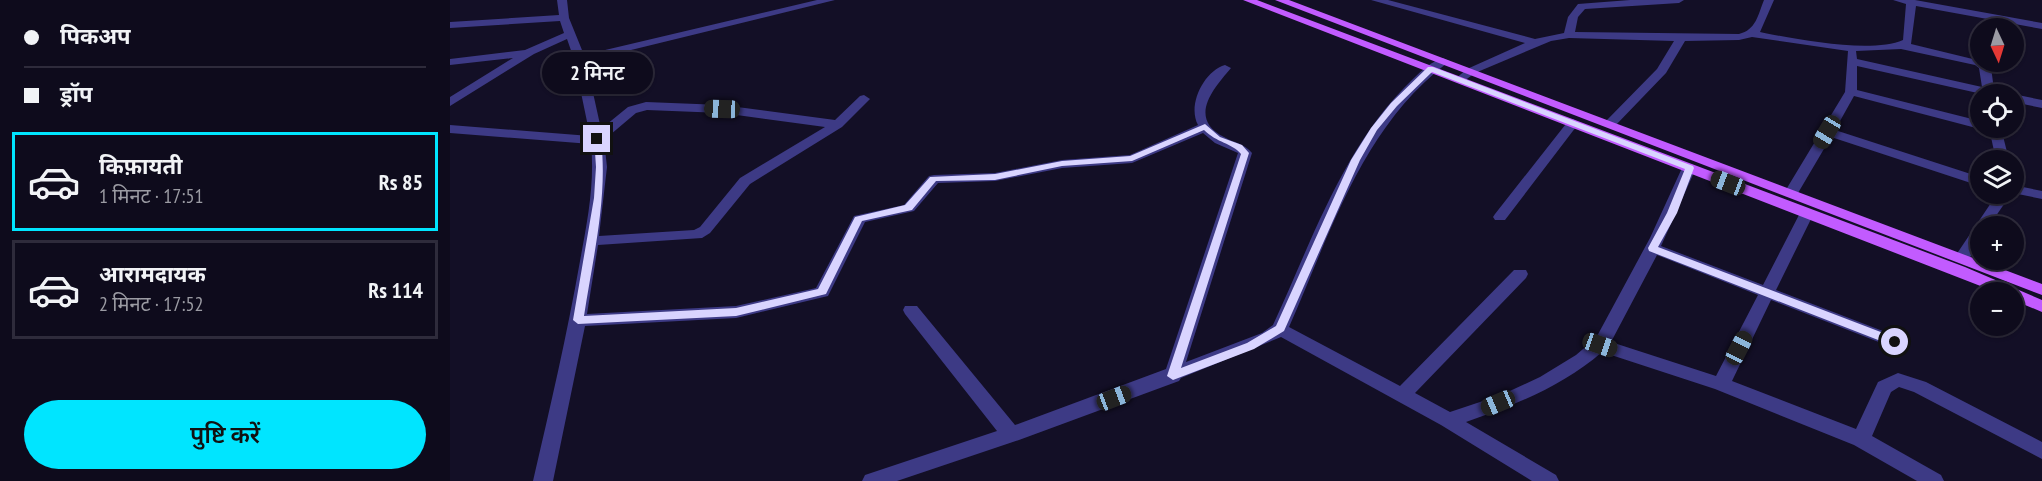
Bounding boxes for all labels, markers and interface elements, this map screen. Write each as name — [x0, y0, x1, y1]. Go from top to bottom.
north arrow — [1970, 18, 2024, 72]
map controls — [1970, 18, 2024, 336]
text: पिकअप — [60, 22, 131, 50]
callout: 2 मिनट — [542, 52, 652, 94]
text: 2 मिनट — [570, 60, 625, 86]
text: ड्रॉप — [60, 80, 93, 108]
button: locate — [1970, 84, 2024, 138]
car — [704, 99, 740, 119]
car — [1810, 112, 1844, 152]
route end — [583, 125, 610, 152]
button: layers — [1970, 150, 2024, 204]
text: किफ़ायती — [99, 152, 183, 180]
icon: car — [27, 155, 81, 209]
text: Rs 85 — [379, 168, 423, 196]
car — [1708, 168, 1748, 198]
text: 1 मिनट · 17:51 — [99, 183, 203, 209]
button: + — [1970, 216, 2024, 270]
text: आरामदायक — [99, 260, 206, 288]
icon: car — [27, 263, 81, 317]
text: Rs 114 — [368, 276, 423, 304]
button: − — [1970, 282, 2024, 336]
text: 2 मिनट · 17:52 — [99, 291, 203, 317]
car — [1723, 328, 1755, 368]
route start — [1881, 328, 1908, 355]
car — [1580, 331, 1620, 359]
car — [1094, 383, 1134, 413]
car — [1478, 388, 1518, 418]
button: पुष्टि करें — [24, 400, 426, 469]

